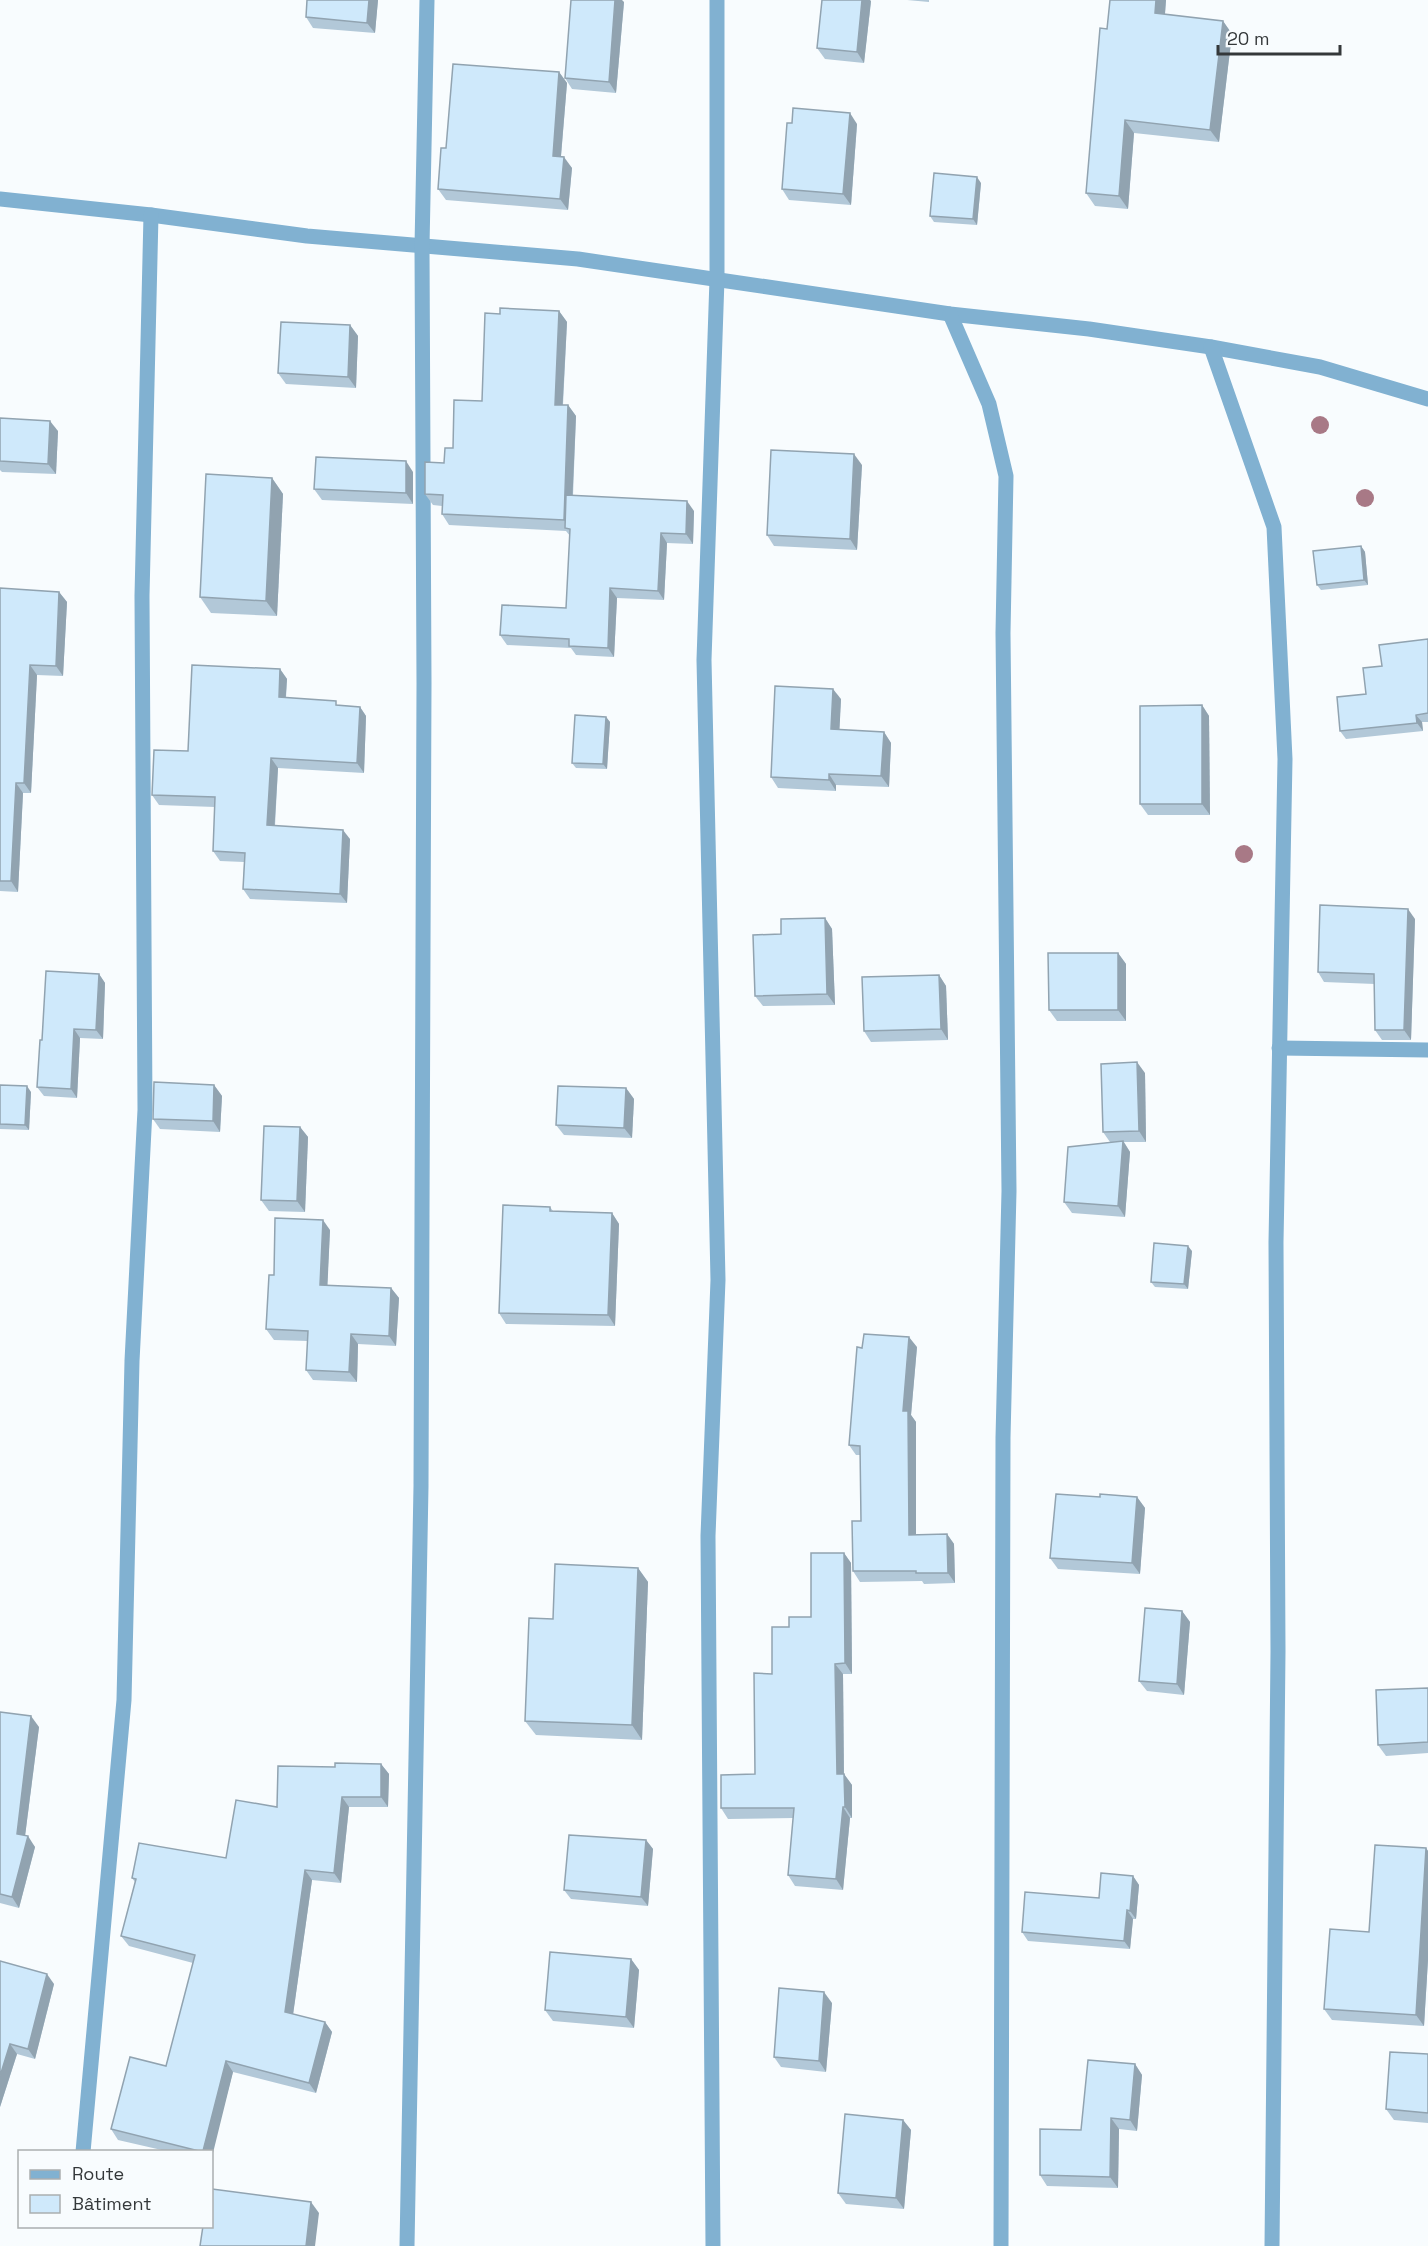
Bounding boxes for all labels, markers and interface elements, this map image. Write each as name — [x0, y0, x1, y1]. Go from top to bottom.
scale bar — [1218, 18, 1340, 56]
text: 20 m — [1227, 27, 1270, 50]
legend — [18, 2150, 213, 2228]
text: Route — [72, 2162, 124, 2185]
text: Bâtiment — [72, 2192, 152, 2215]

